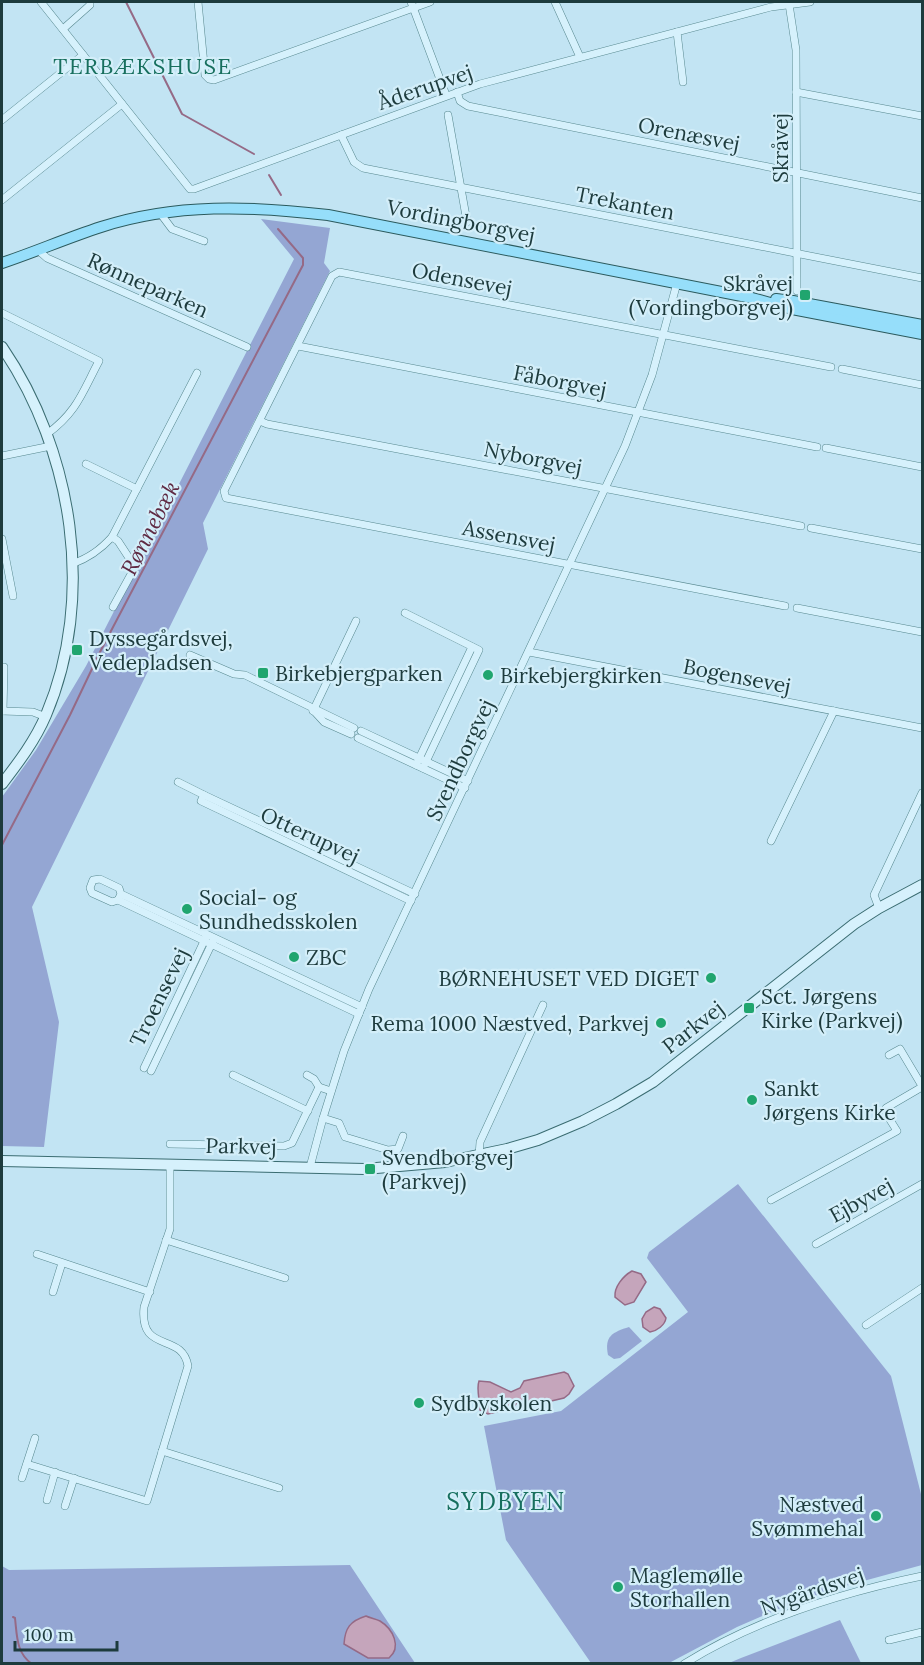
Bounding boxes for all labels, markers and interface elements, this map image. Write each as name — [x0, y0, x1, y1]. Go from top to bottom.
district label: TERBÆKSHUSE — [53, 52, 233, 80]
street label: Åderupvej — [373, 58, 476, 116]
street label: Orenæsvej — [636, 111, 742, 157]
street label: Skråvej — [767, 113, 794, 183]
street label: Trekanten — [573, 180, 677, 226]
street label: Vordingborgvej — [384, 193, 537, 249]
street label: Rønneparken — [83, 246, 213, 324]
street label: Odensevej — [410, 256, 514, 302]
place label: Skråvej (Vordingborgvej) — [629, 270, 793, 321]
marker: Skråvej (Vordingborgvej) — [798, 288, 812, 302]
street label: Fåborgvej — [511, 359, 609, 403]
street label: Nyborgvej — [482, 435, 584, 481]
water label: Rønnebæk — [114, 476, 186, 580]
street label: Assensvej — [459, 514, 558, 558]
place label: Dyssegårdsvej, Vedepladsen — [88, 625, 233, 676]
marker: Dyssegårdsvej, Vedepladsen — [70, 643, 84, 657]
street label: Bogensevej — [681, 652, 793, 700]
place label: Birkebjergparken — [275, 660, 443, 687]
place label: Birkebjergkirken — [500, 662, 662, 689]
marker: Birkebjergparken — [256, 666, 270, 680]
marker: Birkebjergkirken — [481, 668, 495, 682]
street label: Svendborgvej — [420, 695, 500, 825]
street label: Otterupvej — [256, 800, 364, 870]
place label: Social- og Sundhedsskolen — [199, 884, 358, 935]
marker: Social- og Sundhedsskolen — [180, 902, 194, 916]
street label: Troensevej — [123, 943, 195, 1051]
place label: ZBC — [306, 944, 347, 971]
marker: ZBC — [287, 950, 301, 964]
place label: BØRNEHUSET VED DIGET — [438, 965, 699, 992]
marker: BØRNEHUSET VED DIGET — [704, 971, 718, 985]
place label: Sct. Jørgens Kirke (Parkvej) — [761, 983, 903, 1034]
street label: Parkvej — [657, 994, 729, 1060]
marker: Sct. Jørgens Kirke (Parkvej) — [742, 1001, 756, 1015]
place label: Rema 1000 Næstved, Parkvej — [370, 1010, 649, 1037]
marker: Rema 1000 Næstved, Parkvej — [654, 1016, 668, 1030]
place label: Sankt Jørgens Kirke — [763, 1075, 896, 1126]
marker: Sankt Jørgens Kirke — [745, 1093, 759, 1107]
street label: Parkvej — [205, 1132, 277, 1160]
place label: Svendborgvej (Parkvej) — [382, 1144, 514, 1195]
marker: Svendborgvej (Parkvej) — [363, 1162, 377, 1176]
street label: Ejbyvej — [824, 1171, 898, 1229]
place label: Sydbyskolen — [431, 1390, 553, 1417]
marker: Sydbyskolen — [412, 1396, 426, 1410]
district label: SYDBYEN — [446, 1486, 566, 1517]
place label: Næstved Svømmehal — [751, 1491, 864, 1542]
marker: Næstved Svømmehal — [869, 1509, 883, 1523]
street label: Nygårdsvej — [757, 1561, 867, 1621]
place label: Maglemølle Storhallen — [630, 1562, 743, 1613]
marker: Maglemølle Storhallen — [611, 1580, 625, 1594]
scale bar — [15, 1614, 117, 1652]
text: 100 m — [24, 1623, 74, 1646]

